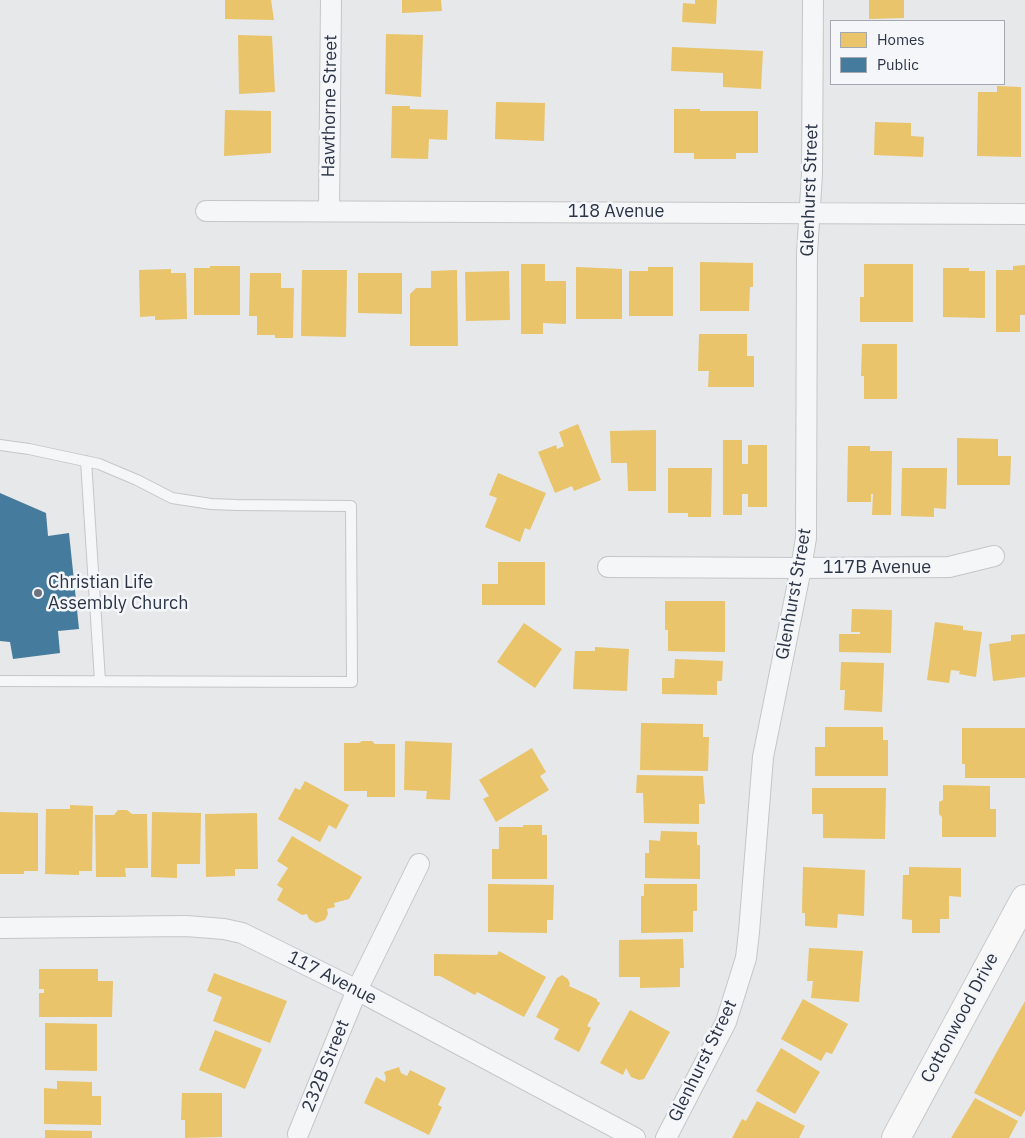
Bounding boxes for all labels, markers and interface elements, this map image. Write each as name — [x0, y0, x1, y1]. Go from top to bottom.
legend — [830, 20, 1005, 85]
text: Homes — [877, 30, 925, 49]
street label: Hawthorne Street — [318, 34, 342, 178]
text: Public — [877, 55, 919, 74]
street label: Glenhurst Street — [797, 123, 823, 257]
street label: 118 Avenue — [568, 201, 664, 223]
street label: Glenhurst Street — [772, 527, 816, 661]
street label: 117B Avenue — [823, 557, 931, 579]
place label: Christian Life Assembly Church — [48, 572, 188, 614]
marker: Christian Life Assembly Church — [32, 587, 44, 599]
street label: 117 Avenue — [284, 946, 380, 1010]
street label: Cottonwood Drive — [917, 949, 1003, 1087]
street label: Glenhurst Street — [664, 996, 742, 1126]
street label: 232B Street — [298, 1017, 354, 1115]

